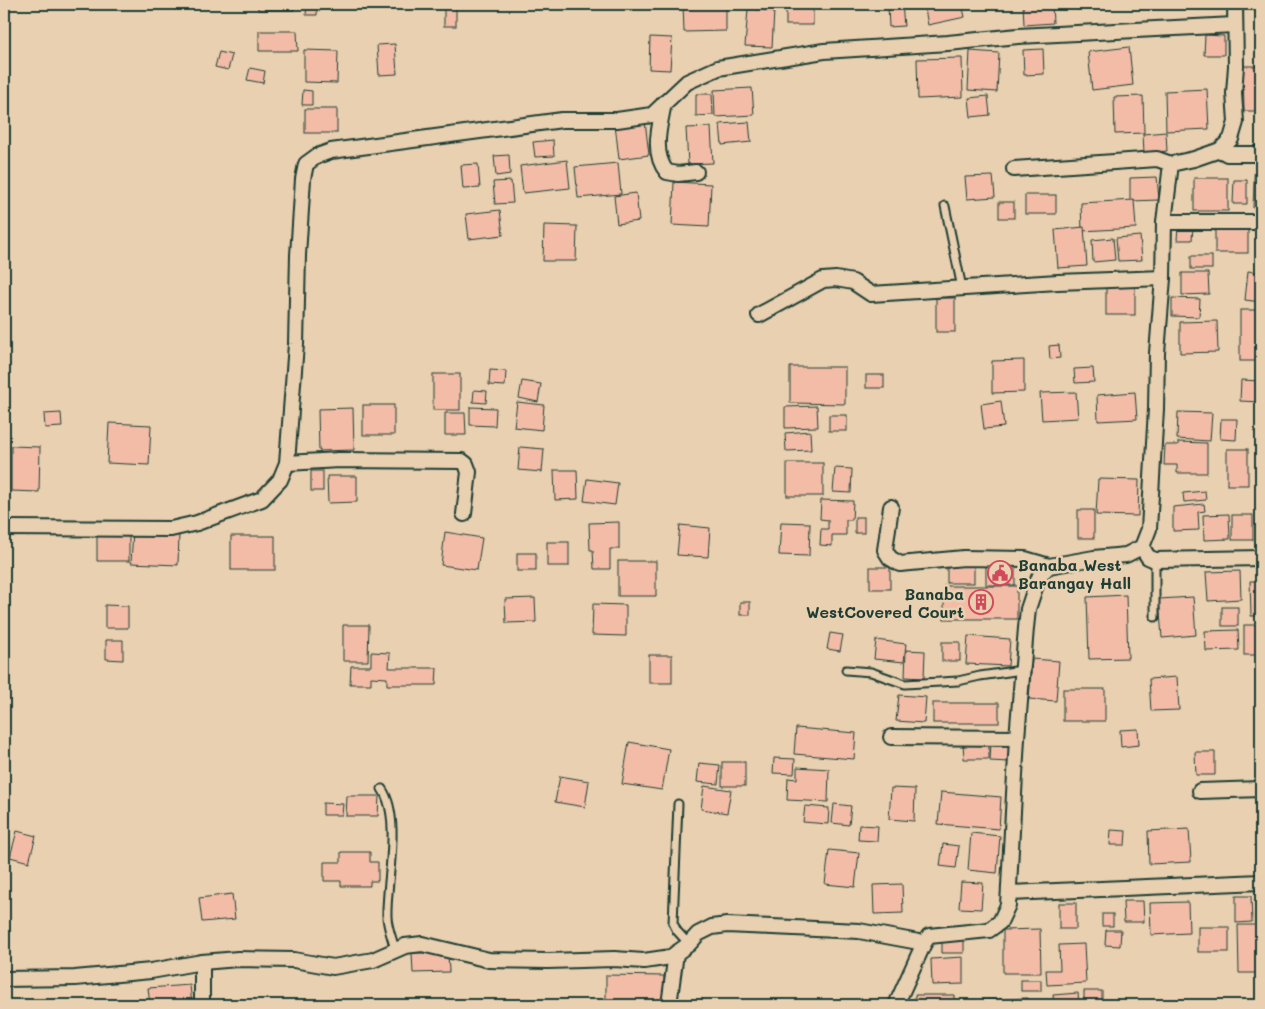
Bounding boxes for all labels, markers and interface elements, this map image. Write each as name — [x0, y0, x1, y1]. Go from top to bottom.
place label: Banaba West Barangay Hall — [1018, 554, 1131, 593]
public building icon: Banaba West Barangay Hall — [987, 560, 1013, 586]
place label: Banaba WestCovered Court — [806, 583, 964, 622]
building icon: Banaba WestCovered Court — [968, 589, 994, 615]

